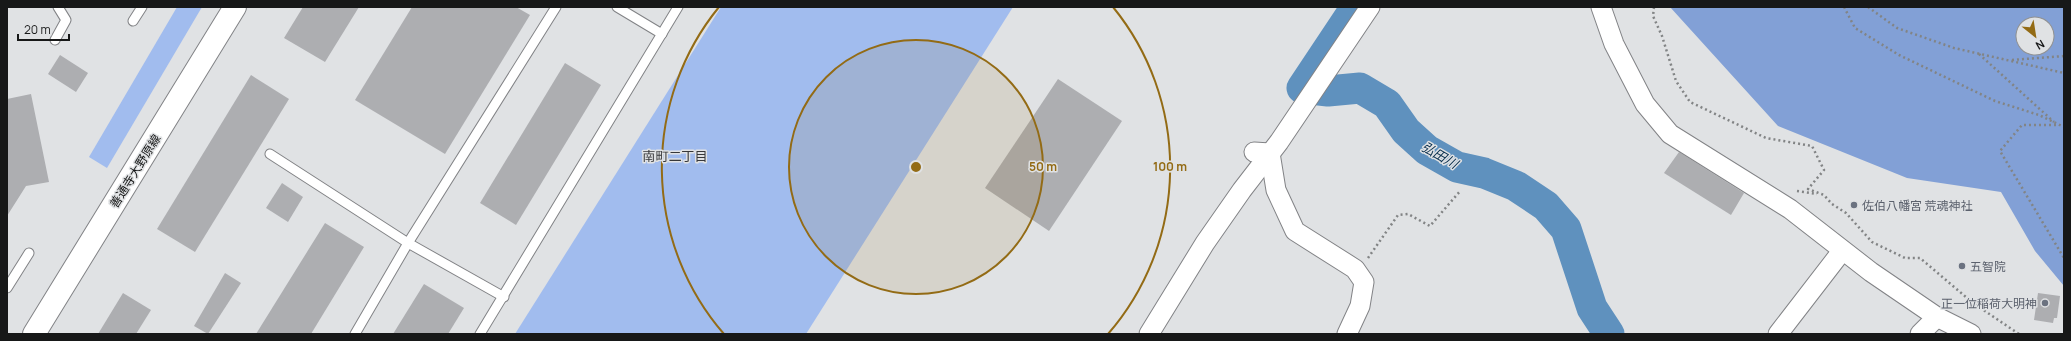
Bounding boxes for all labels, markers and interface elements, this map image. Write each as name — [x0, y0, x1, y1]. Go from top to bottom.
scale bar — [18, 16, 69, 42]
north arrow — [2015, 16, 2055, 56]
text: 20 m — [24, 21, 51, 38]
text: N — [2033, 37, 2047, 54]
street label: 善通寺大野原線 — [106, 131, 164, 211]
water label: 弘田川 — [1419, 137, 1463, 174]
district label: 南町二丁目 — [642, 147, 708, 165]
text: 50 m — [1029, 158, 1057, 175]
text: 100 m — [1153, 158, 1187, 175]
centre of rings — [909, 160, 923, 174]
place label: 佐伯八幡宮 荒魂神社 — [1862, 197, 1972, 214]
marker: 佐伯八幡宮 荒魂神社 — [1849, 200, 1859, 210]
place label: 五智院 — [1970, 258, 2006, 275]
marker: 五智院 — [1957, 261, 1967, 271]
place label: 正一位稲荷大明神 — [1941, 295, 2037, 312]
marker: 正一位稲荷大明神 — [2040, 298, 2050, 308]

